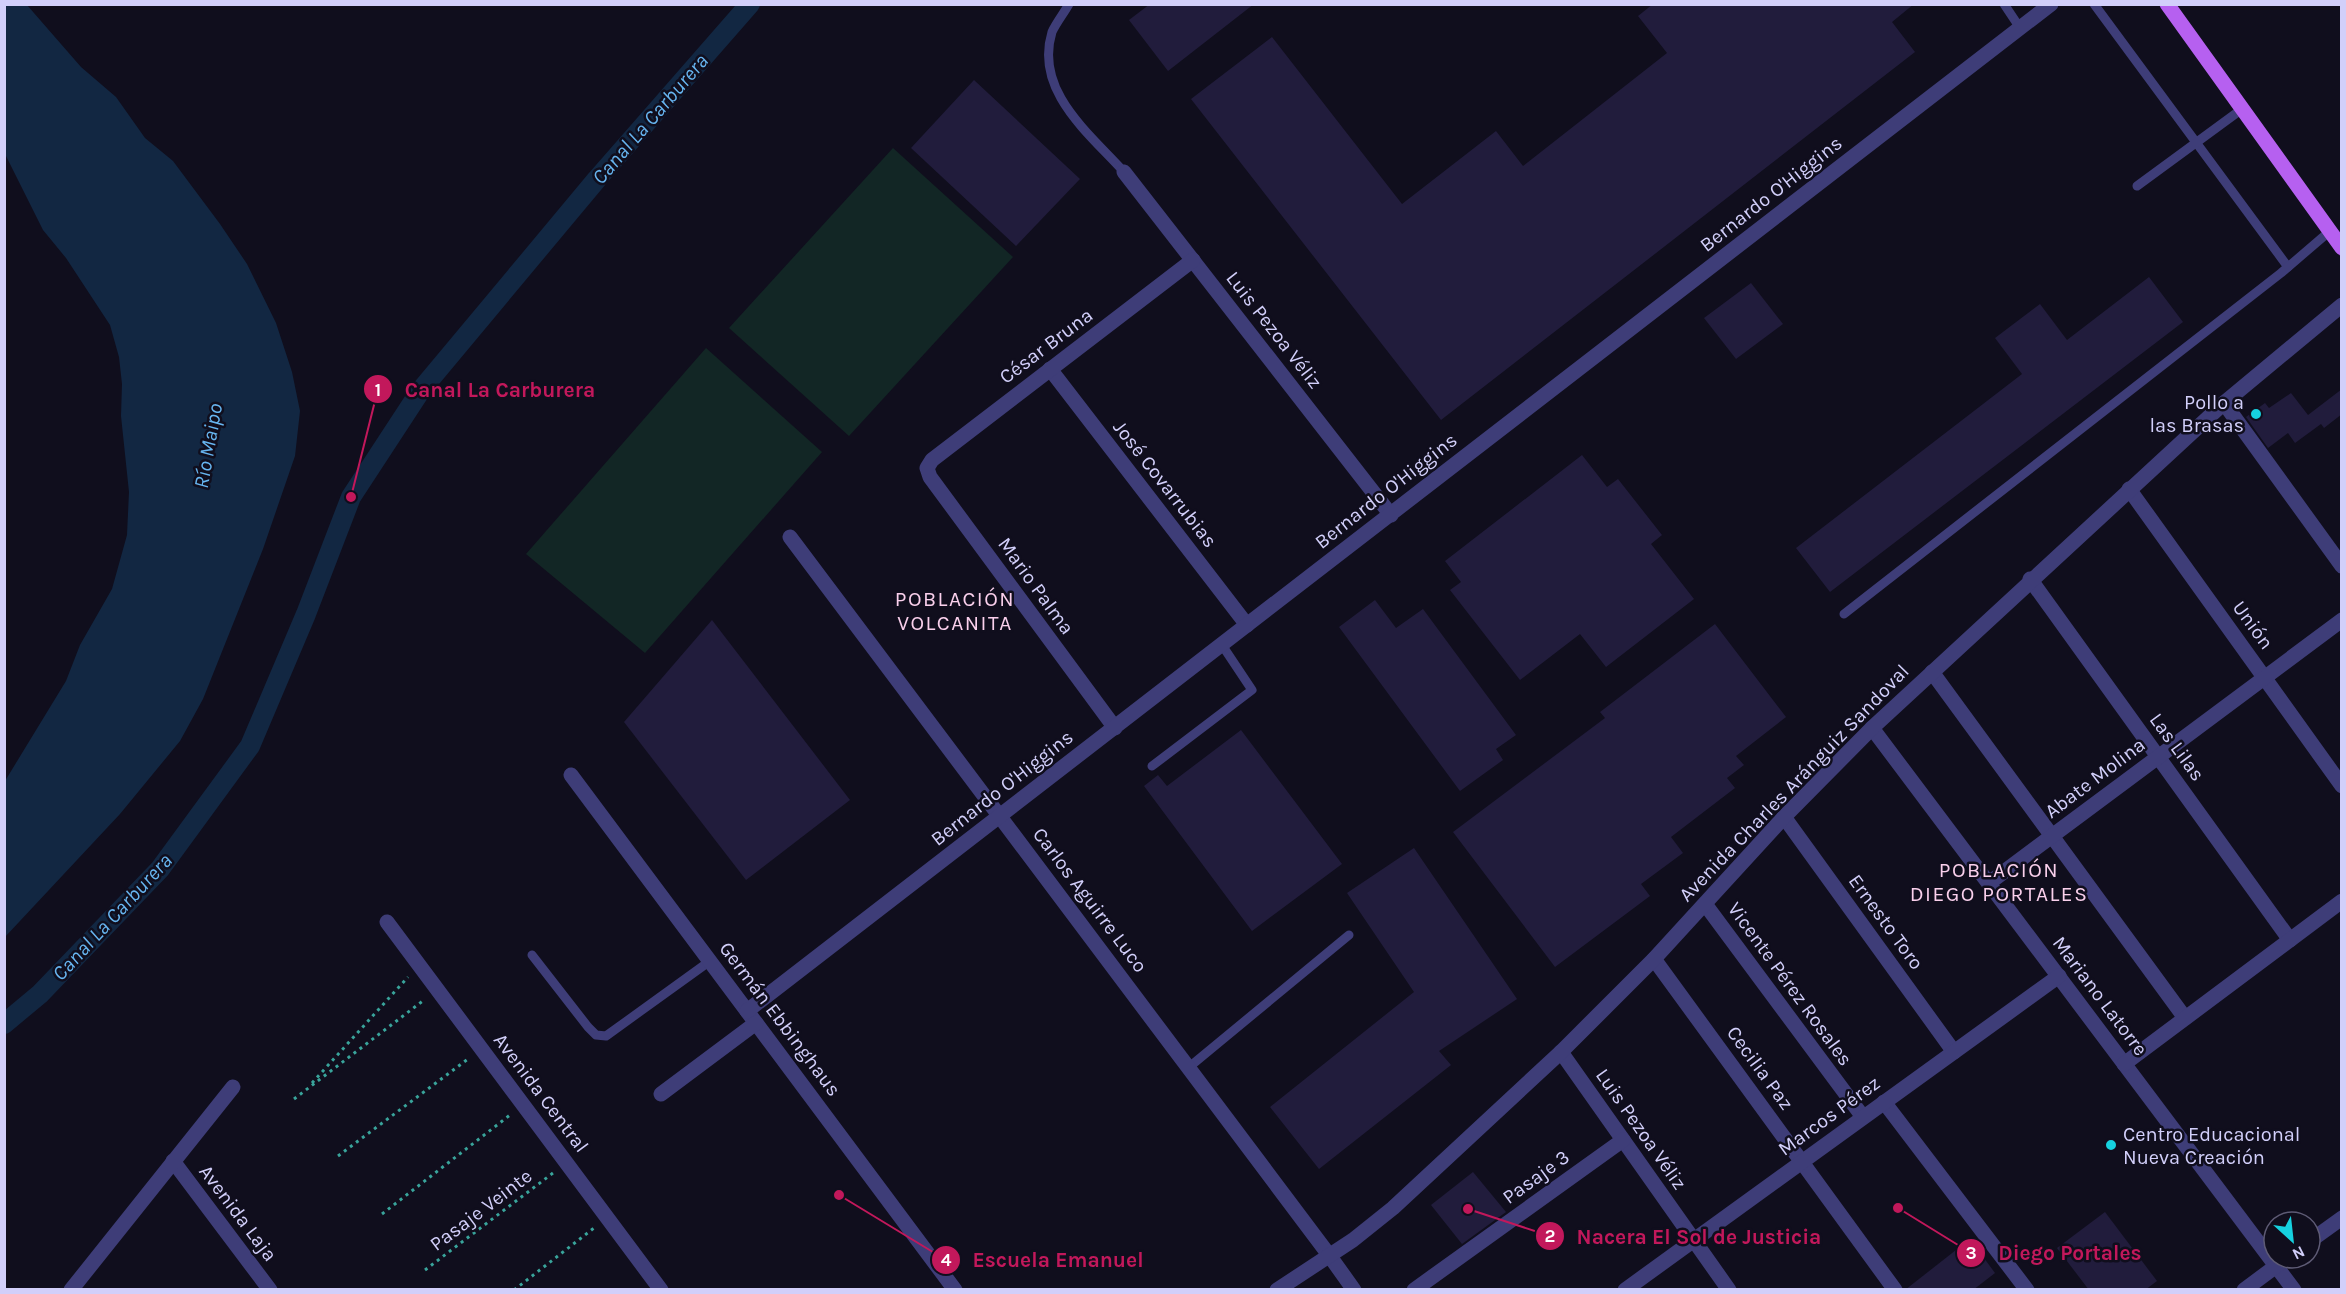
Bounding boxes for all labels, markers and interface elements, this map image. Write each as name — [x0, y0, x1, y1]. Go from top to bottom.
water label: Canal La Carburera — [587, 49, 713, 189]
street label: Bernardo O'Higgins — [1695, 131, 1847, 257]
street label: Luis Pezoa Véliz — [1221, 267, 1327, 393]
street label: César Bruna — [995, 303, 1097, 389]
callout: Canal La Carburera — [363, 370, 607, 409]
text: Canal La Carburera — [405, 378, 595, 402]
text: 1 — [375, 379, 381, 401]
place label: Pollo a las Brasas — [2149, 391, 2244, 437]
water label: Río Maipo — [189, 401, 227, 490]
marker: Pollo a las Brasas — [2249, 407, 2263, 421]
street label: José Covarrubias — [1108, 416, 1222, 552]
street label: Bernardo O'Higgins — [1310, 428, 1462, 554]
street label: Mario Palma — [993, 533, 1079, 639]
district label: POBLACIÓN VOLCANITA — [895, 587, 1015, 635]
street label: Unión — [2228, 596, 2278, 654]
street label: Avenida Charles Aránguiz Sandoval — [1674, 660, 1914, 906]
street label: Las Lilas — [2145, 709, 2209, 785]
street label: Bernardo O'Higgins — [926, 725, 1078, 851]
street label: Abate Molina — [2040, 733, 2150, 823]
street label: Carlos Aguirre Luco — [1028, 823, 1152, 977]
water label: Canal La Carburera — [47, 849, 177, 985]
district label: POBLACIÓN DIEGO PORTALES — [1910, 858, 2088, 906]
street label: Ernesto Toro — [1844, 870, 1928, 974]
street label: Vicente Pérez Rosales — [1723, 898, 1857, 1070]
street label: Mariano Latorre — [2048, 932, 2152, 1060]
street label: Germán Ebbinghaus — [715, 937, 845, 1101]
street label: Cecilia Paz — [1722, 1022, 1798, 1114]
street label: Avenida Central — [489, 1029, 593, 1157]
street label: Luis Pezoa Véliz — [1591, 1064, 1691, 1194]
street label: Marcos Pérez — [1774, 1071, 1884, 1161]
place label: Centro Educacional Nueva Creación — [2123, 1123, 2300, 1169]
marker: Centro Educacional Nueva Creación — [2104, 1138, 2118, 1152]
street label: Pasaje 3 — [1498, 1145, 1574, 1209]
street label: Avenida Laja — [194, 1160, 282, 1266]
street label: Pasaje Veinte — [426, 1164, 536, 1256]
north arrow — [2262, 1210, 2322, 1270]
callout: Nacera El Sol de Justicia — [1535, 1217, 1833, 1256]
text: 2 — [1545, 1225, 1555, 1247]
text: Nacera El Sol de Justicia — [1577, 1225, 1821, 1249]
callout: Diego Portales — [1956, 1233, 2153, 1272]
callout: Escuela Emanuel — [931, 1241, 1156, 1280]
text: Diego Portales — [1998, 1241, 2142, 1265]
text: 3 — [1965, 1242, 1977, 1264]
text: N — [2289, 1242, 2308, 1264]
text: Escuela Emanuel — [972, 1248, 1144, 1272]
text: 4 — [941, 1249, 952, 1271]

